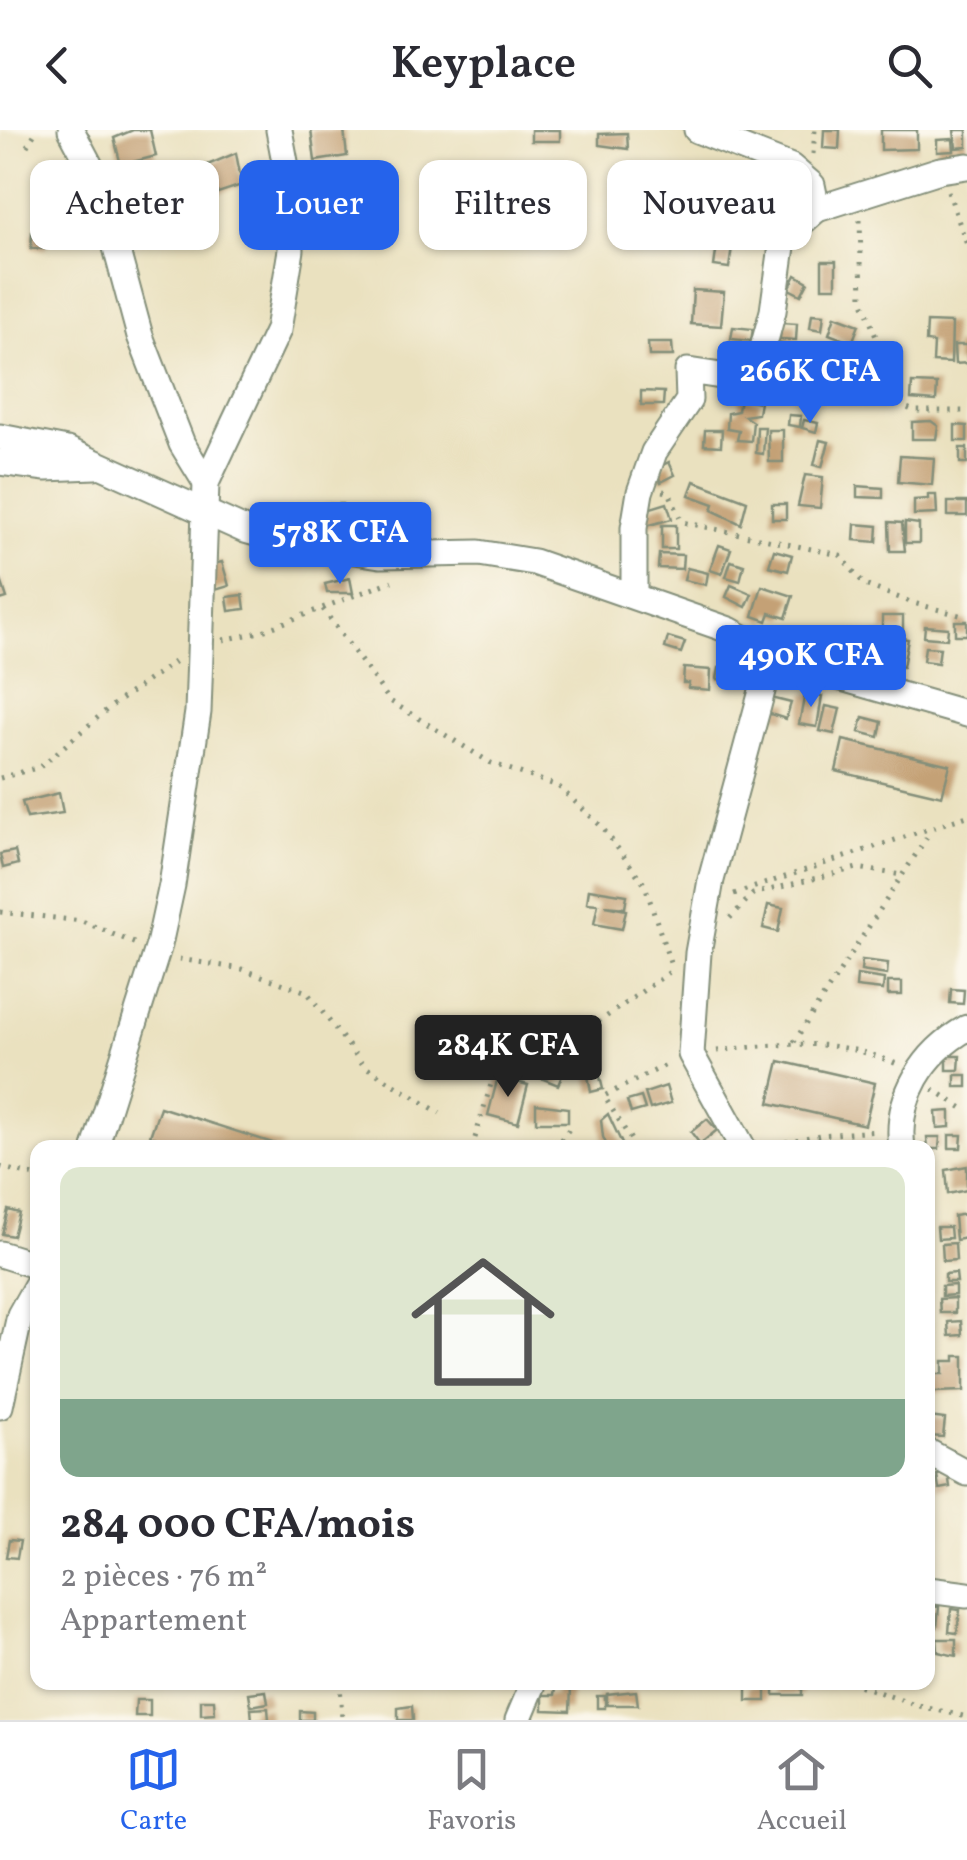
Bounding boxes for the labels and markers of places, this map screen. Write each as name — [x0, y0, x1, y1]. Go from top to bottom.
pin: 266K CFA — [707, 341, 913, 426]
pin: 578K CFA — [237, 502, 443, 587]
pin: 490K CFA — [708, 625, 914, 710]
pin: 284K CFA — [405, 1015, 611, 1100]

